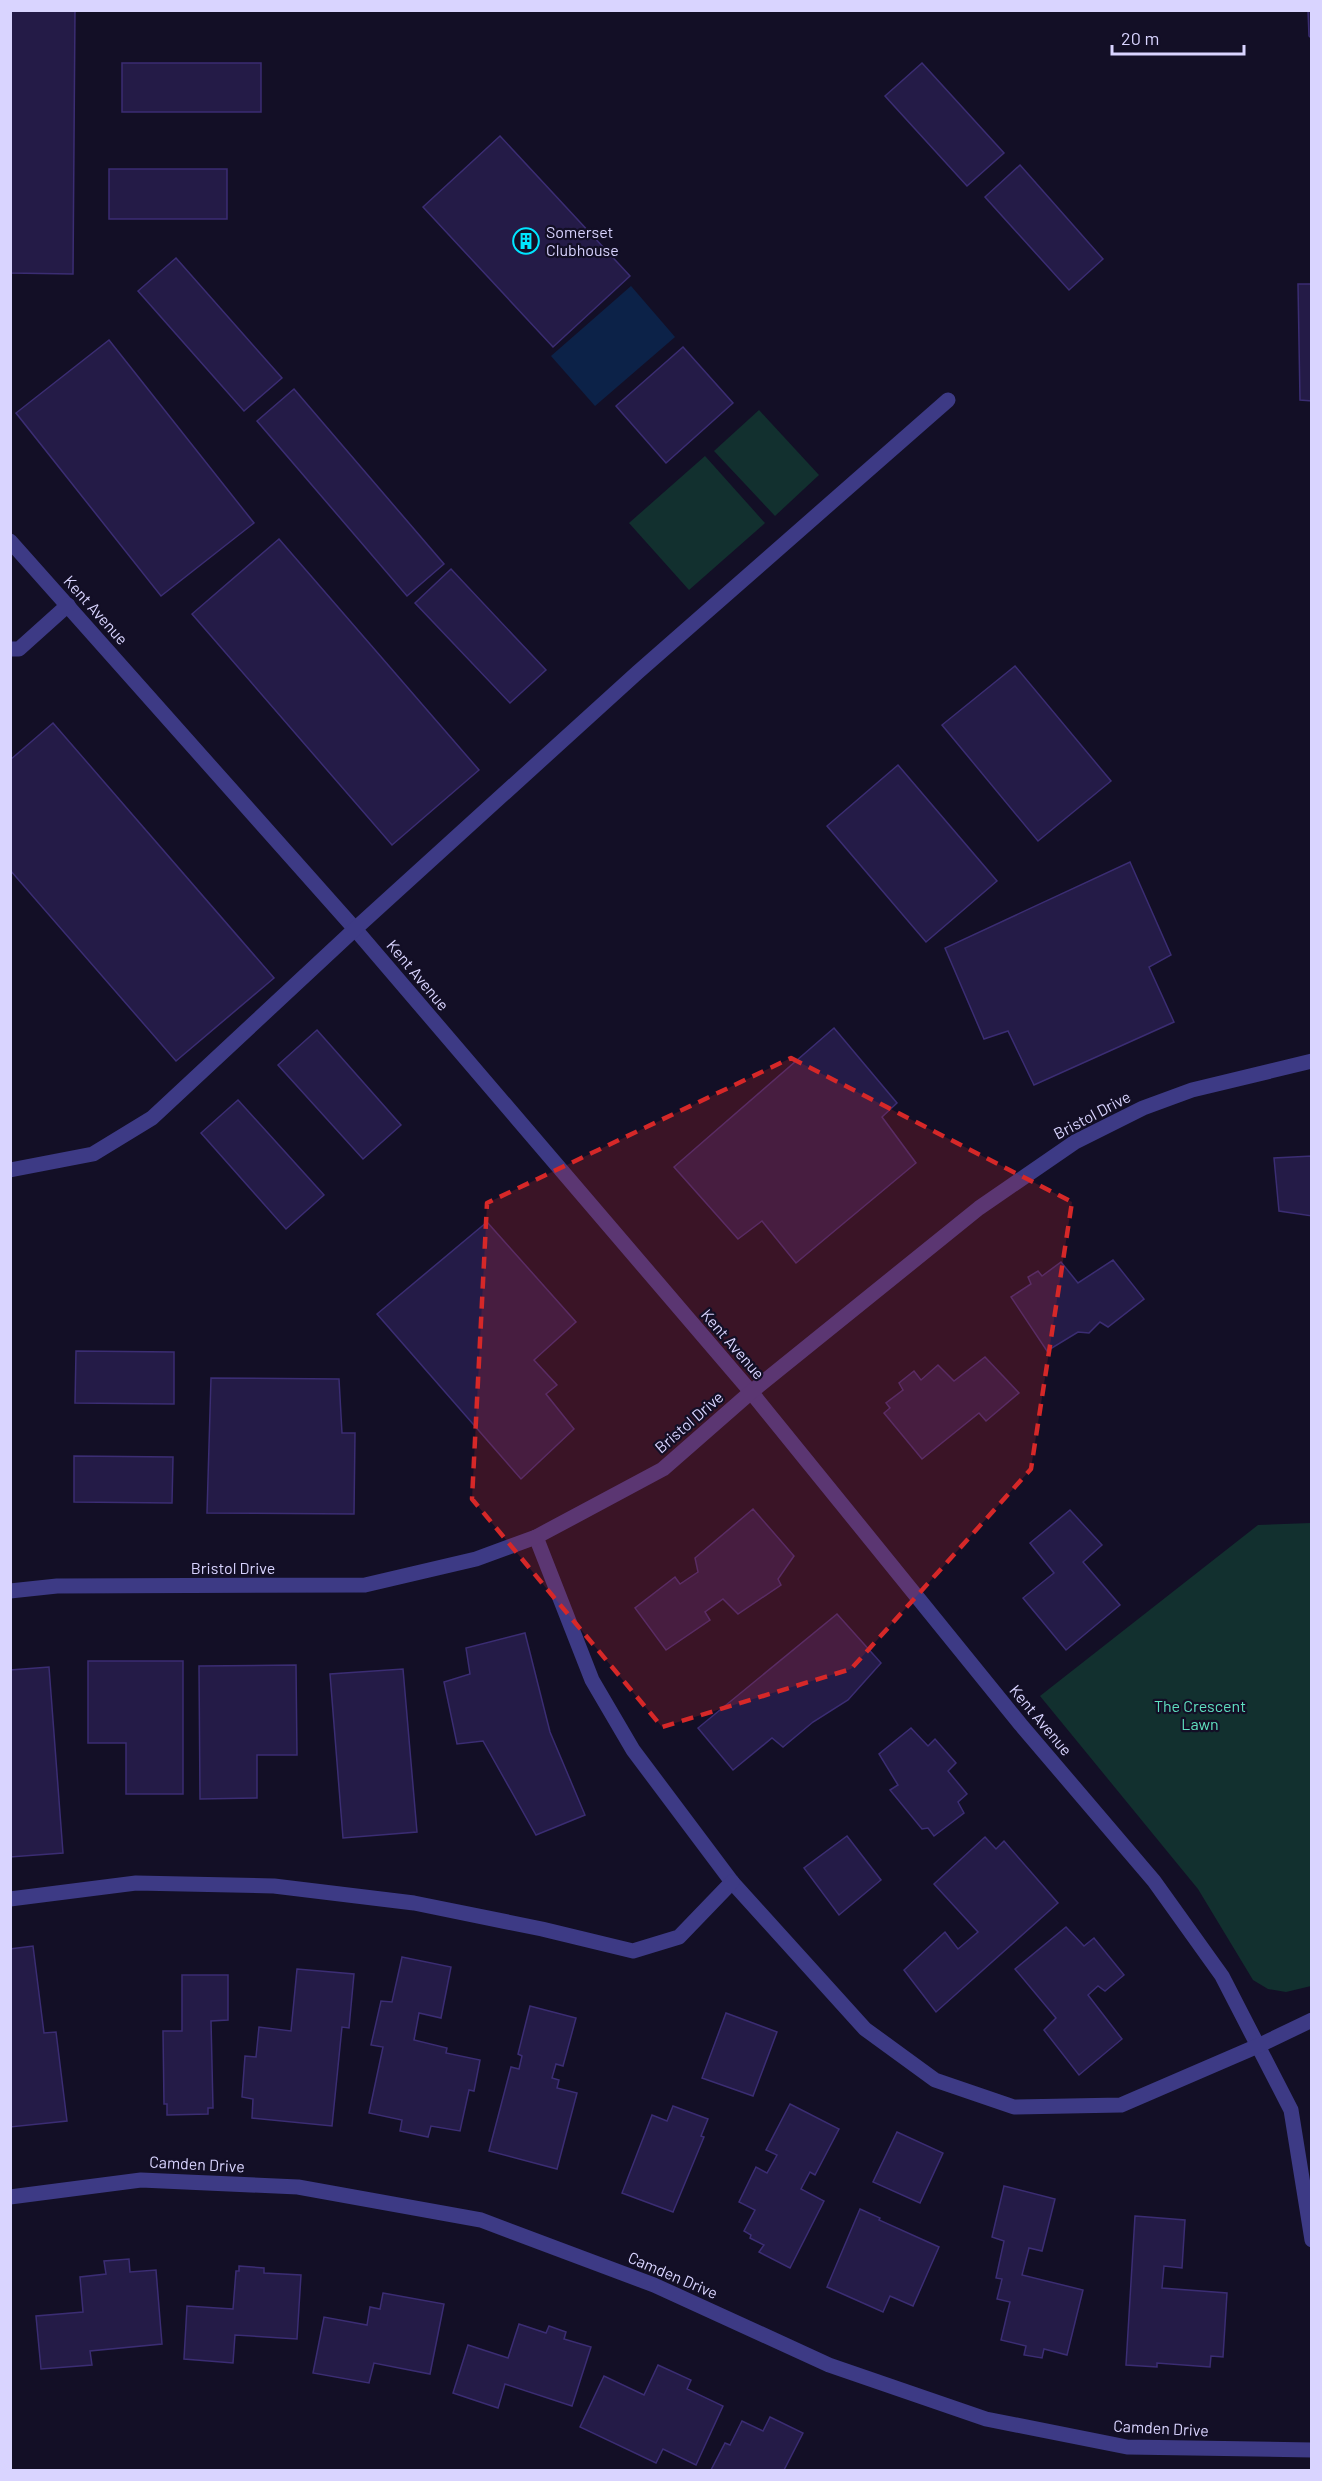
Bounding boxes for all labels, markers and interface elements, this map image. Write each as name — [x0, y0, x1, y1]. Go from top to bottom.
scale bar — [1112, 18, 1244, 56]
text: 20 m — [1121, 27, 1159, 49]
place label: Somerset Clubhouse — [546, 222, 619, 259]
building icon: Somerset Clubhouse — [511, 226, 541, 256]
street label: Kent Avenue — [60, 571, 132, 648]
street label: Kent Avenue — [383, 935, 453, 1014]
street label: Bristol Drive — [1050, 1086, 1134, 1143]
street label: Kent Avenue — [698, 1305, 769, 1383]
street label: Bristol Drive — [651, 1387, 727, 1456]
street label: Bristol Drive — [191, 1558, 275, 1577]
street label: Kent Avenue — [1006, 1680, 1076, 1759]
park label: The Crescent Lawn — [1154, 1696, 1246, 1733]
street label: Camden Drive — [149, 2152, 245, 2175]
street label: Camden Drive — [625, 2247, 721, 2302]
street label: Camden Drive — [1113, 2416, 1209, 2439]

